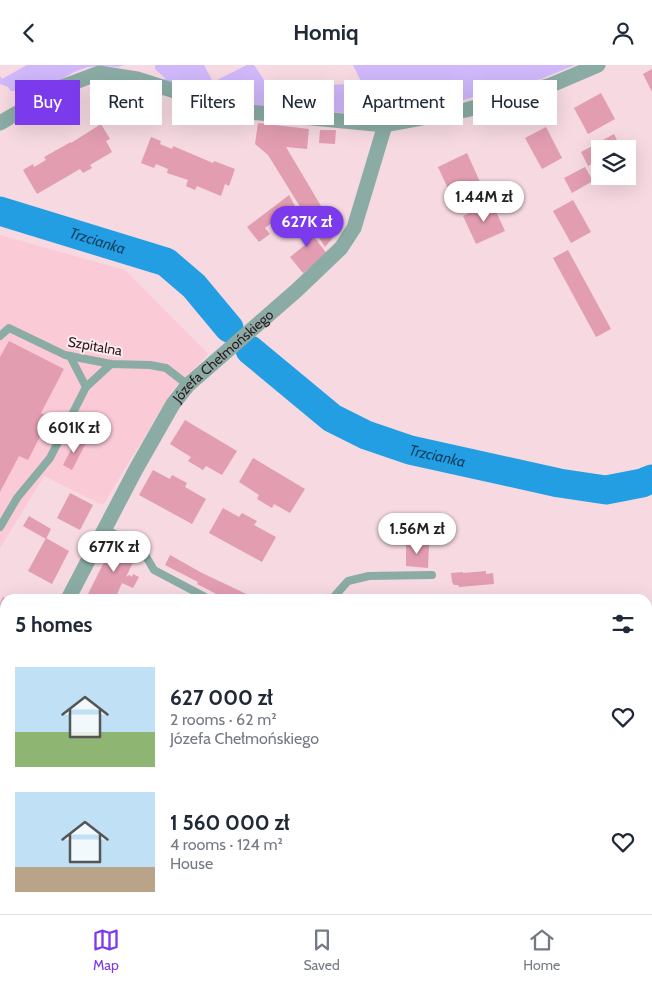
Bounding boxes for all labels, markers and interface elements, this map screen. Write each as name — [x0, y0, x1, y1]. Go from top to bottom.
icon: back — [15, 19, 43, 47]
text: Homiq — [293, 19, 359, 46]
icon: person — [609, 19, 637, 47]
chip: Buy — [15, 80, 80, 125]
chip: Rent — [90, 80, 162, 125]
chip: Filters — [172, 80, 254, 125]
chip: New — [264, 80, 334, 125]
chip: Apartment — [344, 80, 463, 125]
chip: House — [473, 80, 557, 125]
map controls — [591, 140, 636, 185]
button: layers — [591, 140, 636, 185]
pin: 1.44M zł — [432, 181, 536, 223]
text: 1.44M zł — [455, 187, 513, 206]
pin: 627K zł — [261, 205, 353, 248]
text: 627K zł — [282, 212, 332, 231]
water label: Trzcianka — [67, 224, 128, 258]
street label: Józefa Chełmońskiego — [168, 305, 277, 407]
street label: Szpitalna — [67, 332, 124, 360]
pin: 601K zł — [28, 411, 120, 454]
text: 601K zł — [48, 418, 100, 437]
water label: Trzcianka — [407, 441, 467, 471]
pin: 1.56M zł — [365, 513, 469, 555]
text: 1.56M zł — [389, 519, 445, 538]
pin: 677K zł — [68, 531, 160, 573]
text: 677K zł — [89, 537, 139, 556]
icon: filters — [609, 610, 637, 638]
text: 5 homes — [15, 612, 93, 637]
text: 627 000 zł — [170, 685, 273, 710]
icon: home — [55, 687, 115, 747]
icon: heart — [609, 703, 637, 731]
text: 2 rooms · 62 m² — [170, 710, 277, 729]
text: Józefa Chełmońskiego — [170, 729, 319, 748]
text: 1 560 000 zł — [170, 810, 290, 835]
icon: home — [55, 812, 115, 872]
icon: heart — [609, 828, 637, 856]
text: 4 rooms · 124 m² — [170, 835, 283, 854]
text: House — [170, 854, 213, 873]
tab: Map — [92, 926, 120, 974]
tab: Saved — [303, 926, 340, 974]
tab: Home — [523, 926, 560, 974]

